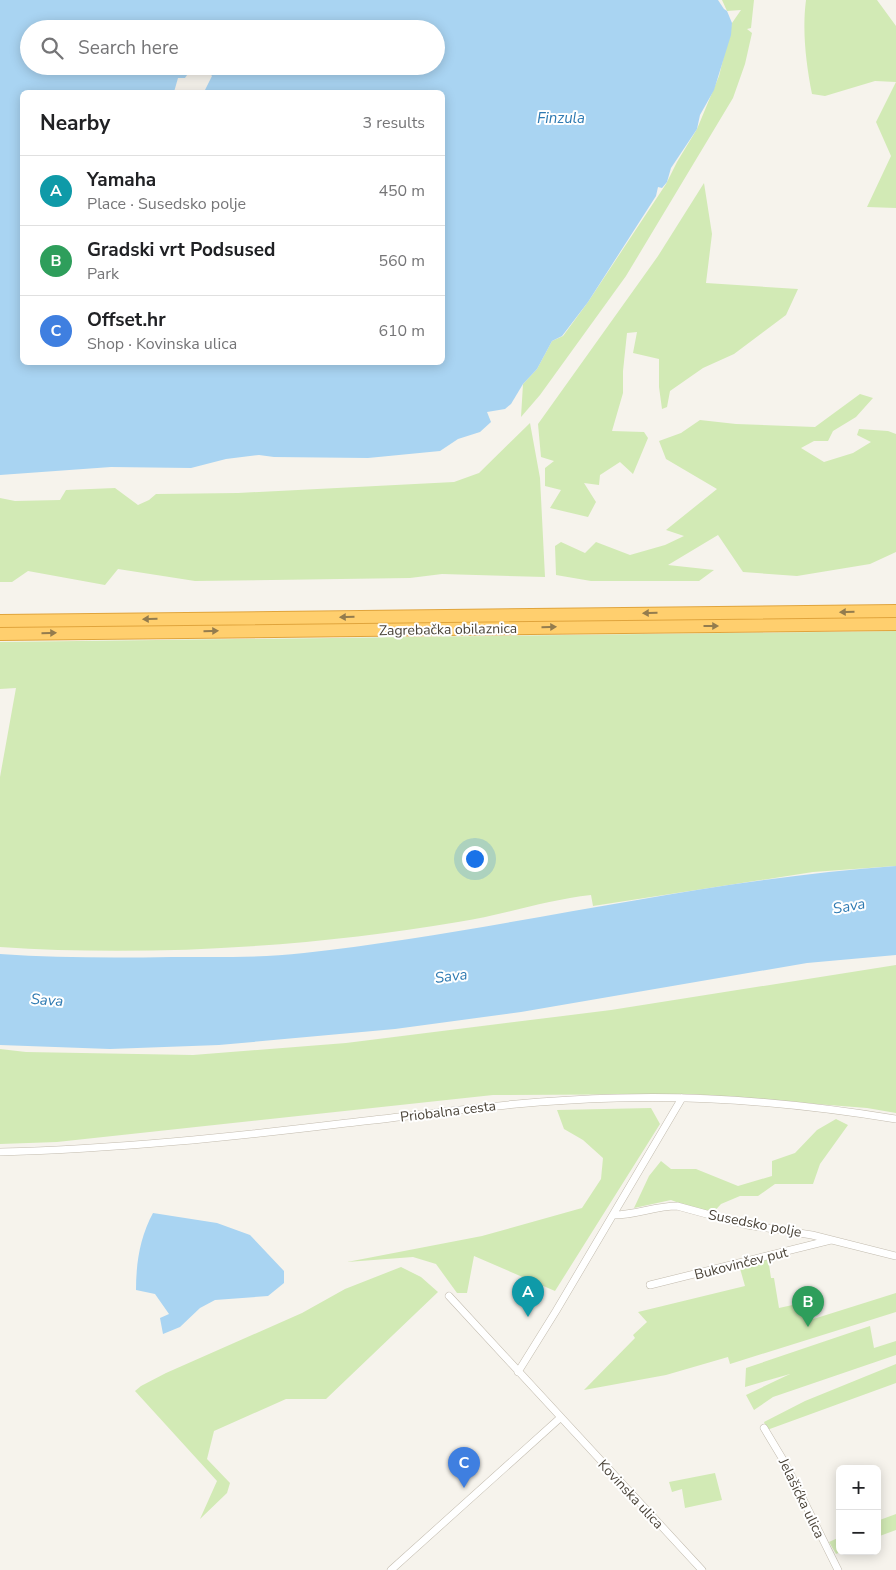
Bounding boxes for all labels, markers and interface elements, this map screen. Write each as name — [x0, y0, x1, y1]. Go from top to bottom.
search box — [20, 20, 445, 75]
icon: search — [38, 34, 66, 62]
text: Search here — [78, 35, 179, 61]
water label: Finzula — [537, 108, 585, 128]
text: Nearby — [40, 109, 110, 137]
text: 3 results — [363, 112, 425, 134]
text: Yamaha — [87, 167, 156, 193]
text: A — [50, 180, 62, 202]
text: 450 m — [378, 180, 425, 202]
text: Place · Susedsko polje — [87, 193, 246, 215]
text: Gradski vrt Podsused — [87, 237, 275, 263]
text: B — [50, 250, 62, 272]
text: 560 m — [378, 250, 425, 272]
text: Park — [87, 263, 119, 285]
text: Offset.hr — [87, 307, 166, 333]
text: C — [51, 320, 61, 342]
text: 610 m — [378, 320, 425, 342]
text: Shop · Kovinska ulica — [87, 333, 237, 355]
one-way arrow — [839, 608, 855, 616]
one-way arrow — [642, 609, 658, 617]
one-way arrow — [339, 613, 355, 621]
one-way arrow — [142, 615, 158, 623]
street label: Zagrebačka obilaznica — [379, 619, 517, 640]
one-way arrow — [703, 622, 719, 630]
one-way arrow — [541, 623, 557, 631]
one-way arrow — [203, 627, 219, 635]
one-way arrow — [41, 629, 57, 637]
your location — [462, 846, 488, 872]
water label: Sava — [831, 893, 867, 919]
water label: Sava — [434, 964, 468, 988]
water label: Sava — [30, 989, 64, 1011]
street label: Priobalna cesta — [399, 1096, 497, 1127]
street label: Susedsko polje — [707, 1205, 803, 1242]
street label: Bukovinčev put — [692, 1243, 790, 1284]
pin: A — [512, 1276, 544, 1317]
pin: B — [792, 1286, 824, 1327]
pin: C — [448, 1447, 480, 1488]
street label: Jelašićka ulica — [773, 1454, 829, 1542]
street label: Kovinska ulica — [594, 1456, 668, 1533]
map controls — [836, 1465, 881, 1555]
button: + — [836, 1465, 881, 1510]
button: − — [836, 1510, 881, 1555]

